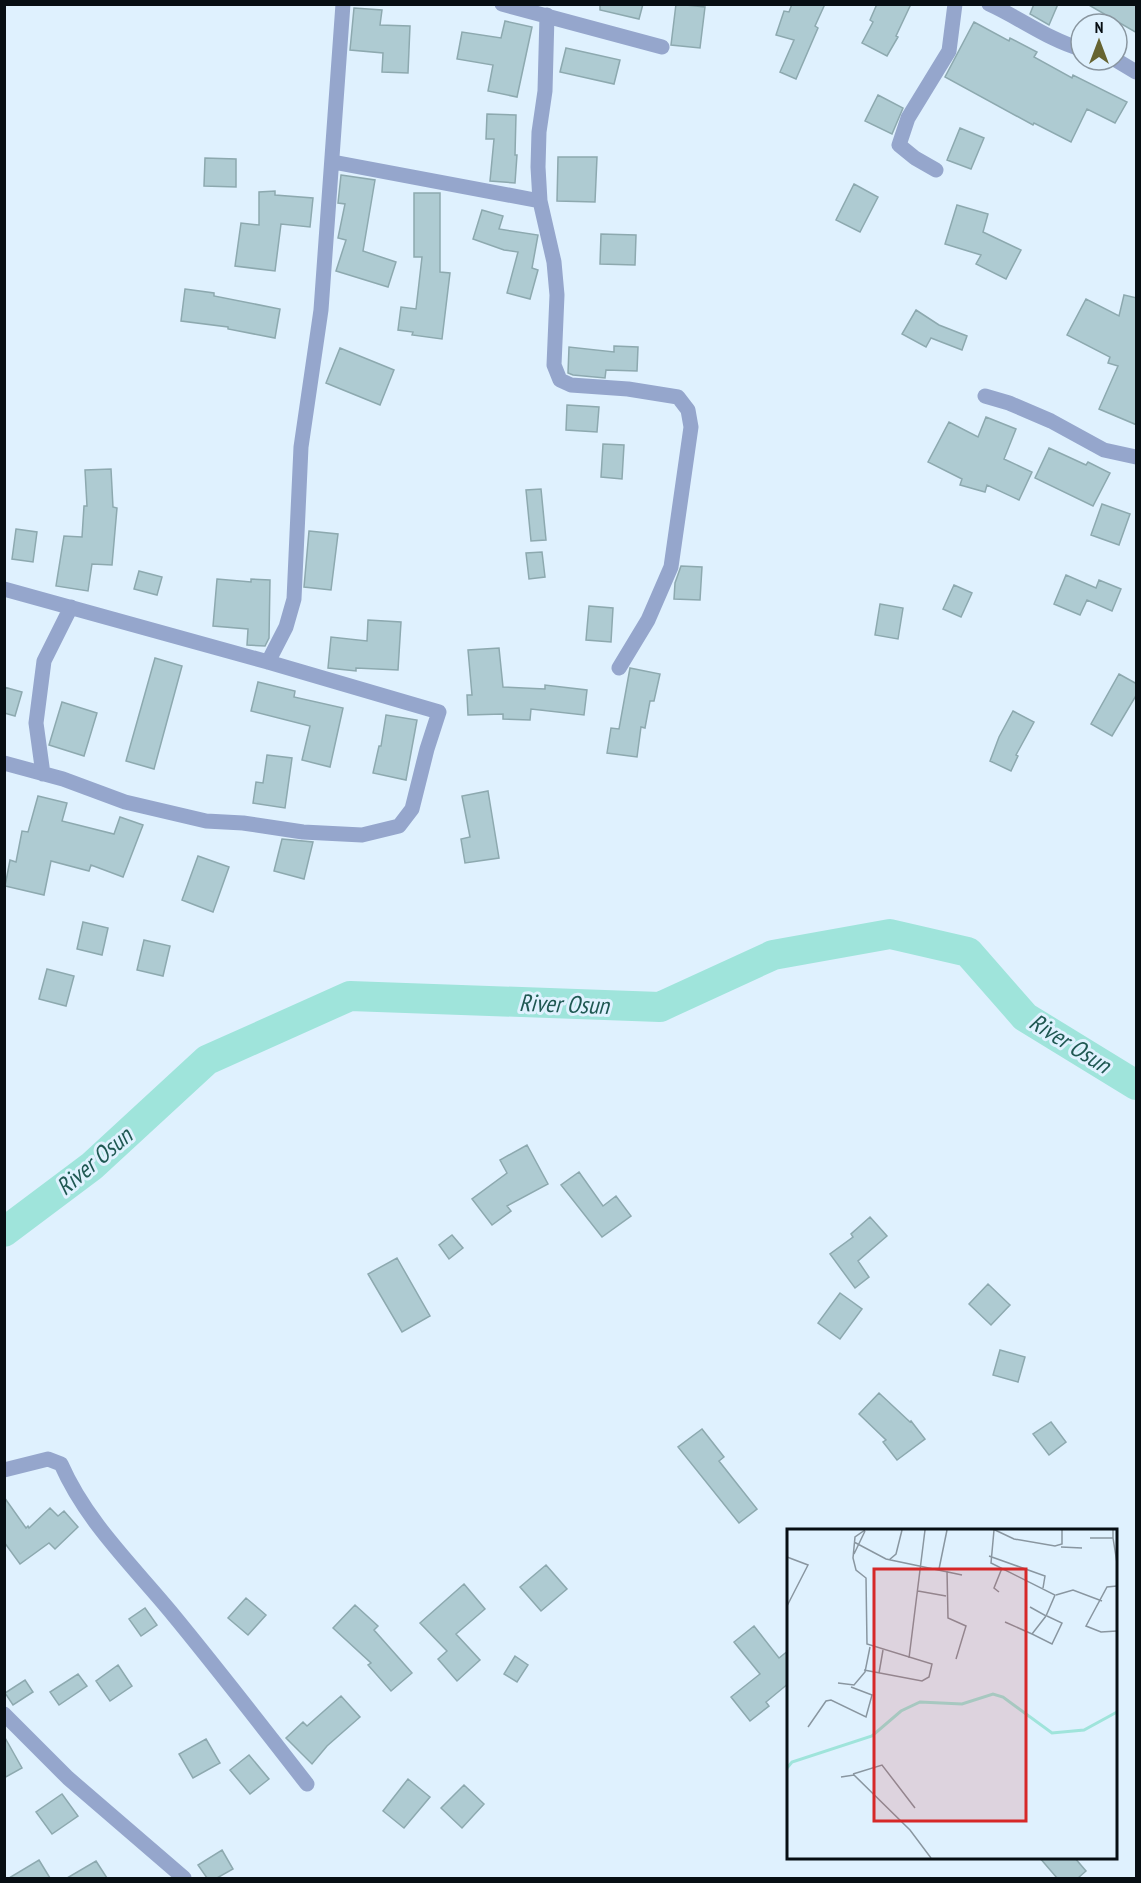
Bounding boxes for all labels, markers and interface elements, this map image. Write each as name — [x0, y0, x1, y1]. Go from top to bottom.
north arrow — [1069, 12, 1129, 72]
text: N — [1095, 17, 1103, 37]
water label: River Osun — [519, 987, 611, 1021]
water label: River Osun — [1024, 1006, 1118, 1081]
water label: River Osun — [50, 1119, 140, 1202]
inset map — [787, 1529, 1117, 1859]

